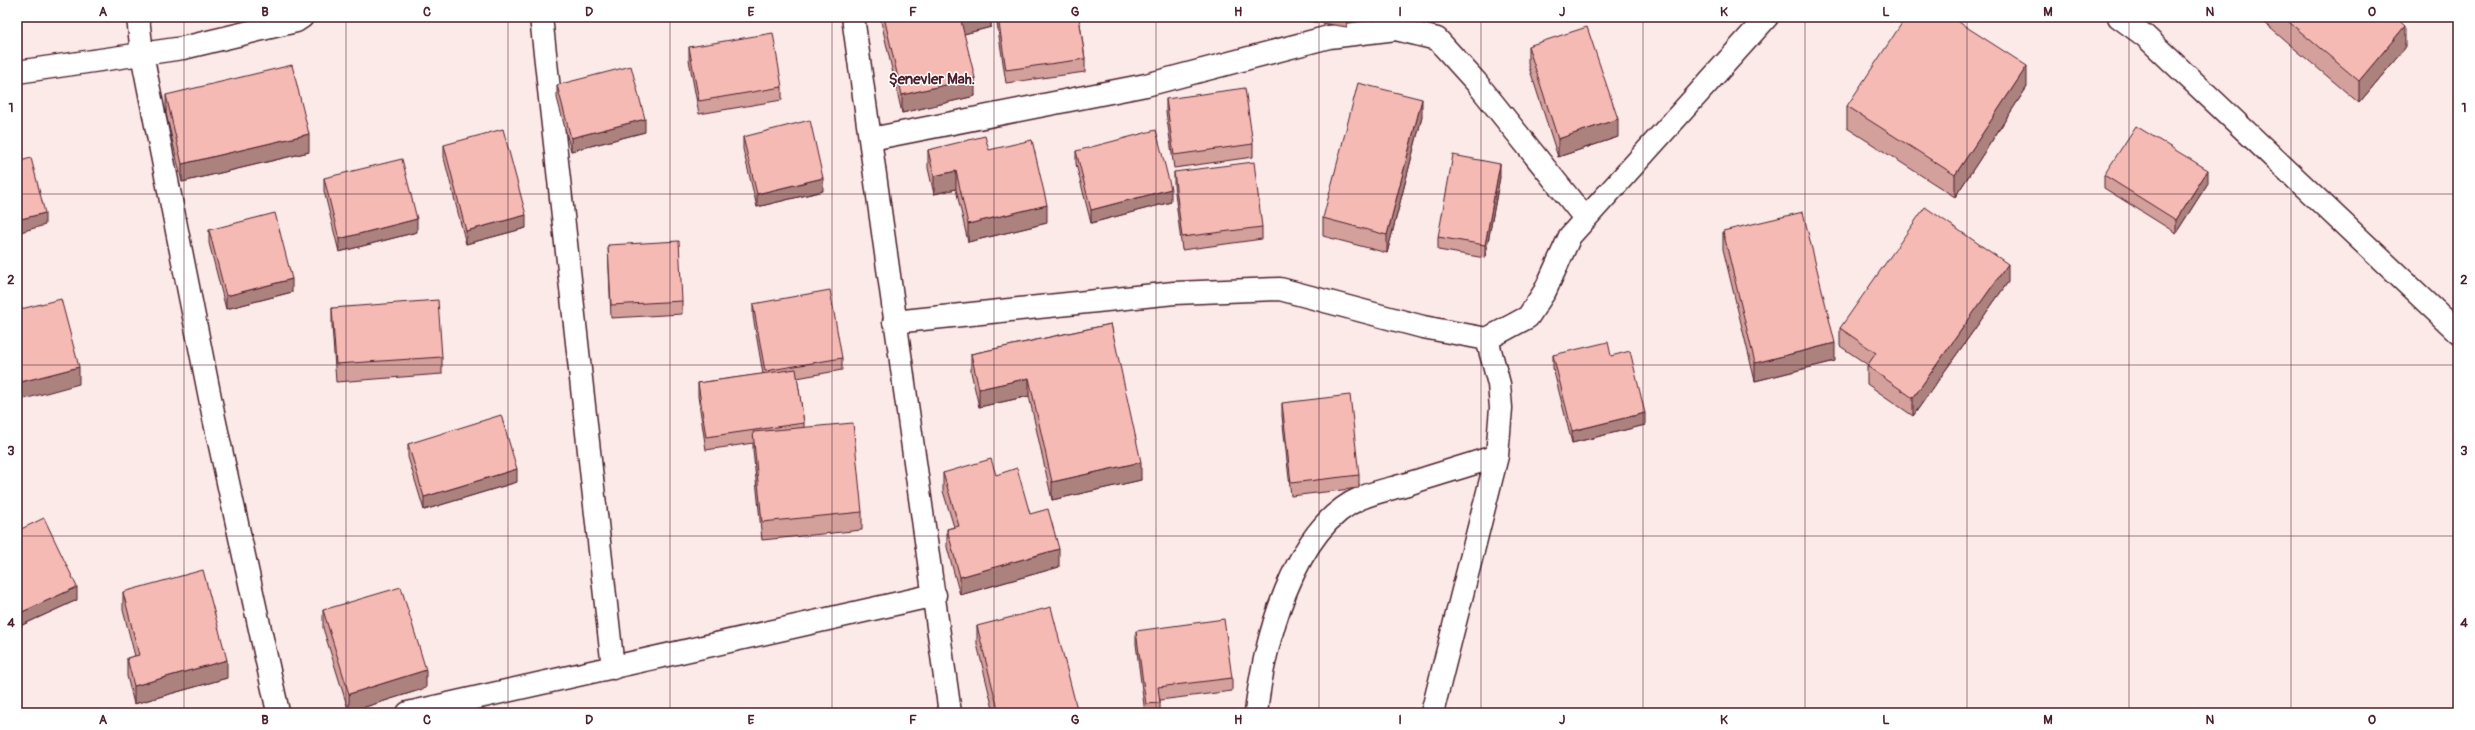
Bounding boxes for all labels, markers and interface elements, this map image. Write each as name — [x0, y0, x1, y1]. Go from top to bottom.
text: A — [99, 4, 108, 20]
text: B — [261, 4, 269, 20]
text: C — [423, 4, 431, 20]
text: D — [585, 4, 593, 20]
text: E — [748, 4, 755, 20]
text: F — [909, 4, 917, 20]
text: G — [1071, 4, 1080, 20]
text: H — [1234, 4, 1242, 20]
text: I — [1398, 4, 1402, 20]
text: J — [1559, 4, 1565, 20]
text: K — [1720, 4, 1728, 20]
text: L — [1882, 4, 1890, 20]
text: M — [2043, 4, 2053, 20]
text: N — [2206, 4, 2215, 20]
text: O — [2368, 4, 2377, 20]
district label: Şenevler Mah. — [889, 70, 975, 89]
text: 1 — [8, 100, 14, 116]
text: 1 — [2461, 100, 2467, 116]
text: 2 — [7, 272, 15, 288]
text: 2 — [2460, 272, 2468, 288]
text: 3 — [7, 443, 15, 459]
text: 3 — [2460, 443, 2468, 459]
text: 4 — [7, 615, 15, 631]
text: 4 — [2460, 615, 2468, 631]
text: A — [99, 712, 108, 728]
text: B — [261, 712, 269, 728]
text: C — [423, 712, 431, 728]
text: D — [585, 712, 593, 728]
text: E — [748, 712, 755, 728]
text: F — [909, 712, 917, 728]
text: G — [1071, 712, 1080, 728]
text: H — [1234, 712, 1242, 728]
text: I — [1398, 712, 1402, 728]
text: J — [1559, 712, 1565, 728]
text: K — [1720, 712, 1728, 728]
text: L — [1882, 712, 1890, 728]
text: M — [2043, 712, 2053, 728]
text: N — [2206, 712, 2215, 728]
text: O — [2368, 712, 2377, 728]

